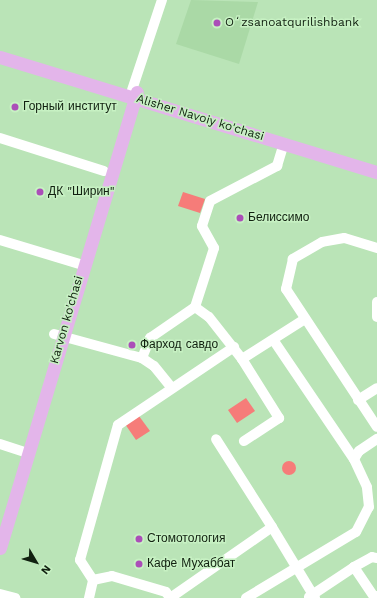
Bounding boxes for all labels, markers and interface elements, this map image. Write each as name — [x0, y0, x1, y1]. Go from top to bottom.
place label: Oʻzsanoatqurilishbank — [225, 16, 359, 30]
marker: Oʻzsanoatqurilishbank — [212, 18, 222, 28]
street label: Alisher Navoiy ko'chasi — [134, 92, 266, 144]
place label: Горный институт — [23, 100, 117, 114]
marker: Горный институт — [10, 102, 20, 112]
place label: ДК "Ширин" — [48, 185, 115, 199]
marker: ДК "Ширин" — [35, 187, 45, 197]
place label: Белиссимо — [248, 211, 309, 225]
marker: Белиссимо — [235, 213, 245, 223]
street label: Karvon ko'chasi — [48, 274, 86, 366]
place label: Фарход савдо — [140, 338, 218, 352]
marker: Фарход савдо — [127, 340, 137, 350]
place label: Стомотология — [147, 532, 226, 546]
marker: Стомотология — [134, 534, 144, 544]
north arrow — [16, 542, 56, 582]
place label: Кафе Мухаббат — [147, 557, 235, 571]
marker: Кафе Мухаббат — [134, 559, 144, 569]
text: N — [38, 562, 53, 577]

